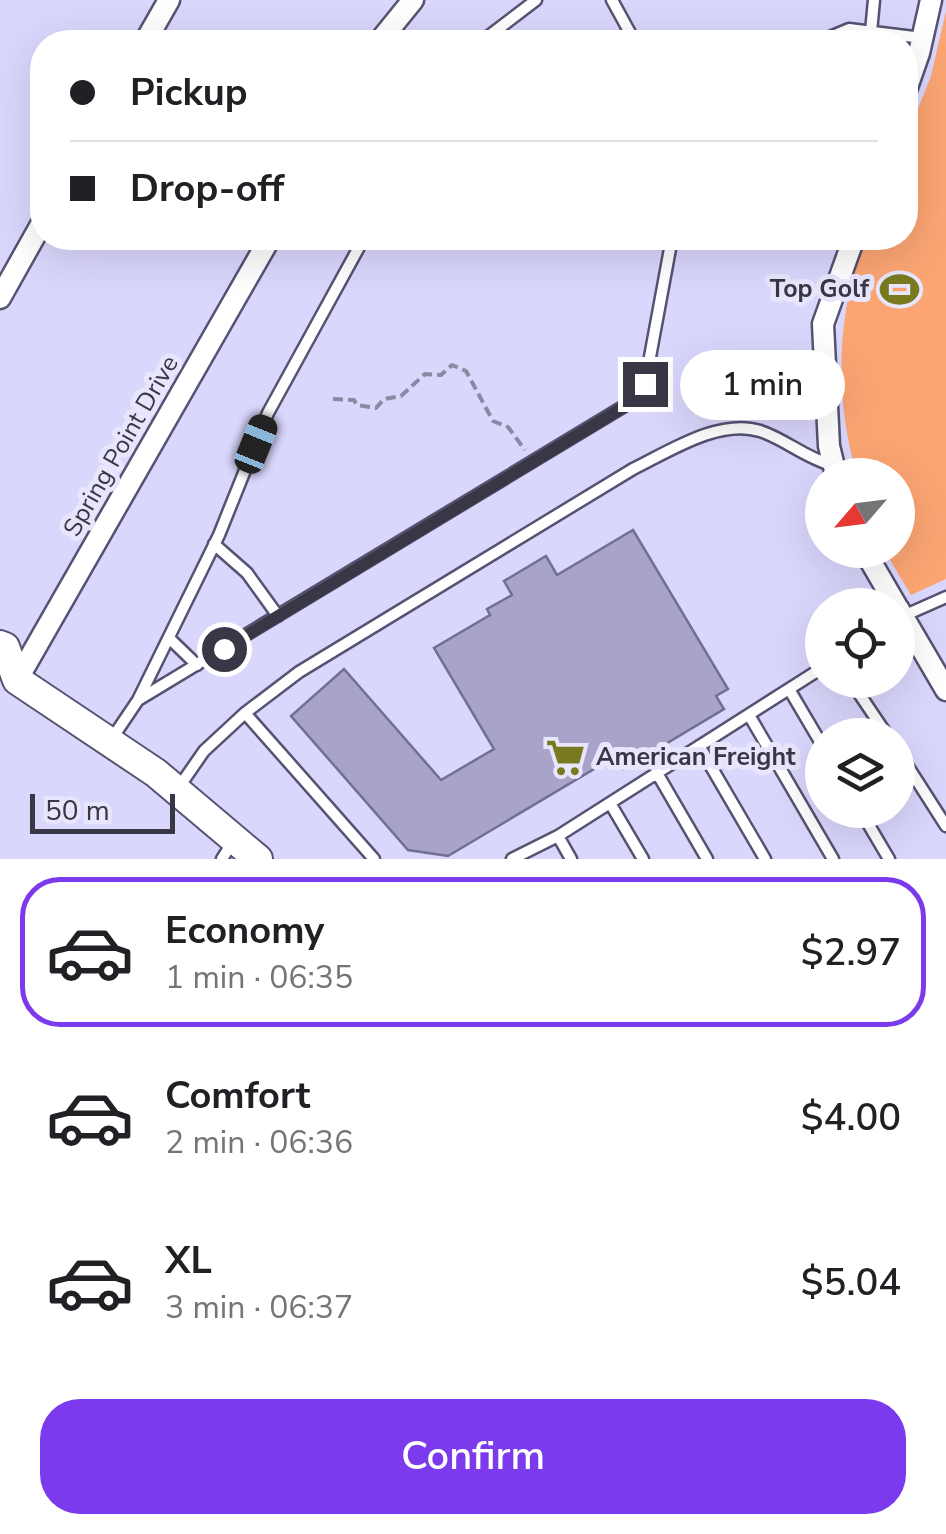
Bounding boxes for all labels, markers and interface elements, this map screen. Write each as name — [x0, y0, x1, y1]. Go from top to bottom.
text: Pickup — [130, 67, 248, 118]
text: Drop-off — [130, 163, 284, 214]
sports icon: Top Golf — [878, 268, 920, 310]
place label: Top Golf — [770, 272, 870, 306]
street label: Spring Point Drive — [55, 349, 187, 543]
callout: 1 min — [680, 349, 845, 419]
route end — [623, 362, 668, 407]
text: 1 min — [722, 363, 803, 406]
car — [231, 411, 281, 477]
north arrow — [805, 458, 915, 568]
map controls — [805, 458, 915, 828]
button: locate — [805, 588, 915, 698]
route start — [202, 627, 247, 672]
button: layers — [805, 718, 915, 828]
supermarket icon: American Freight — [545, 736, 587, 778]
place label: American Freight — [596, 740, 796, 774]
scale bar — [30, 789, 175, 834]
text: 50 m — [45, 792, 110, 830]
text: Economy — [165, 905, 324, 956]
icon: car — [45, 907, 135, 997]
text: $2.97 — [801, 927, 901, 978]
text: 1 min · 06:35 — [165, 956, 353, 999]
text: Comfort — [165, 1070, 310, 1121]
icon: car — [45, 1072, 135, 1162]
text: $4.00 — [801, 1092, 901, 1143]
text: 2 min · 06:36 — [165, 1121, 353, 1164]
text: XL — [165, 1235, 212, 1286]
icon: car — [45, 1237, 135, 1327]
text: $5.04 — [801, 1257, 901, 1308]
text: 3 min · 06:37 — [165, 1286, 353, 1329]
button: Confirm — [40, 1399, 906, 1514]

